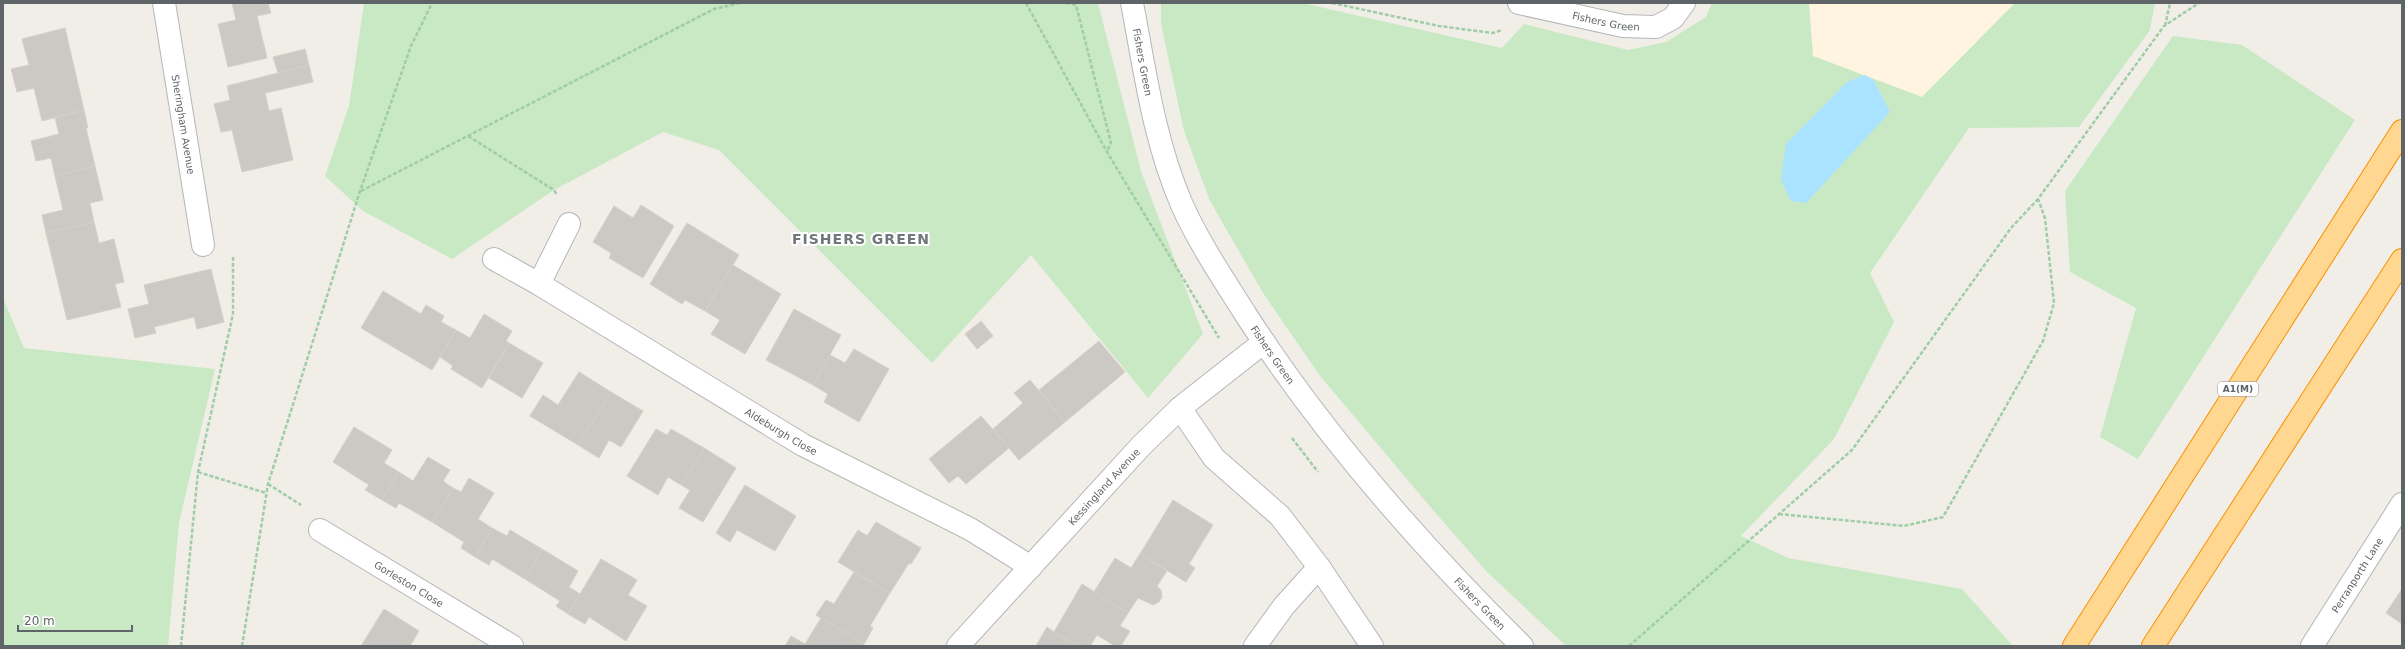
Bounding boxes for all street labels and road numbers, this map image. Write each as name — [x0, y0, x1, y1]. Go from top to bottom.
street label: Fishers Green — [1571, 10, 1640, 33]
street label: Fishers Green — [1131, 27, 1154, 97]
street label: Sheringham Avenue — [170, 74, 197, 175]
street label: Fishers Green — [1249, 324, 1296, 386]
road number: A1(M) — [2218, 382, 2258, 396]
street label: Aldeburgh Close — [743, 406, 819, 457]
street label: Kessingland Avenue — [1066, 446, 1142, 528]
street label: Perranporth Lane — [2330, 536, 2385, 615]
street label: Gorleston Close — [372, 559, 445, 609]
street label: Fishers Green — [1452, 575, 1507, 632]

